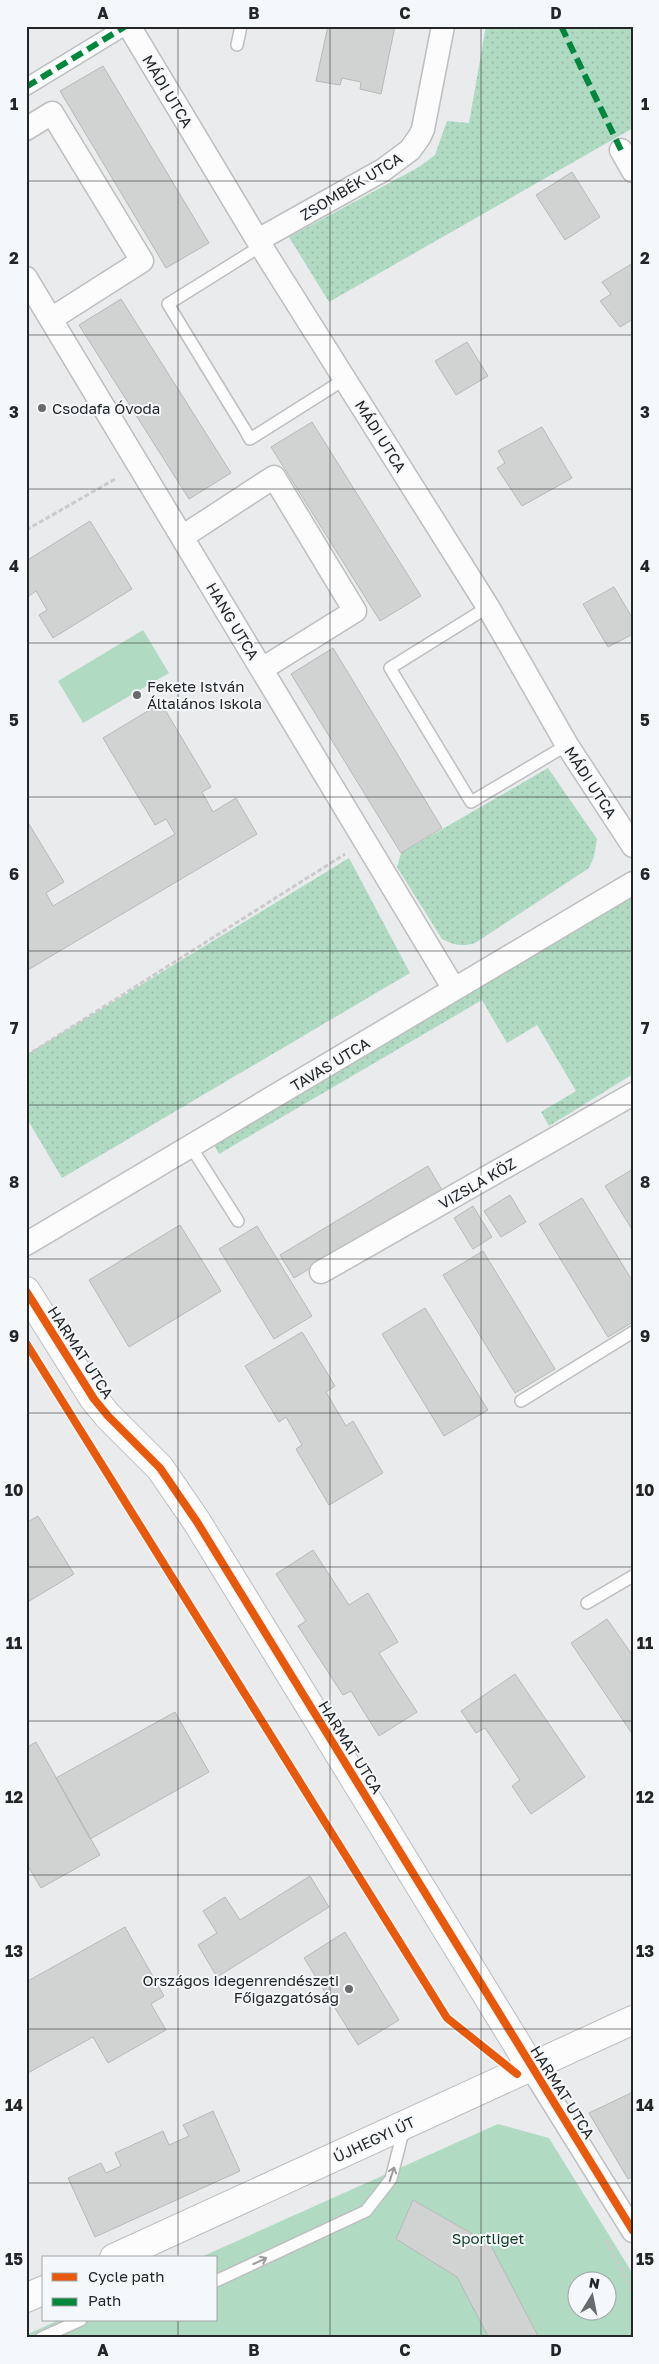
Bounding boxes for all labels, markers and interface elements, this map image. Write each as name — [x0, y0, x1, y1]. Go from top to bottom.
text: A — [97, 3, 109, 23]
text: B — [248, 3, 260, 23]
text: C — [399, 3, 411, 23]
text: D — [550, 3, 562, 23]
street label: MÁDI UTCA — [139, 51, 197, 131]
text: 1 — [10, 94, 18, 114]
text: 1 — [641, 94, 649, 114]
street label: ZSOMBÉK UTCA — [297, 149, 405, 223]
text: 2 — [9, 248, 19, 268]
text: 2 — [640, 248, 650, 268]
street label: MÁDI UTCA — [352, 397, 410, 475]
place label: Csodafa Óvoda — [52, 399, 160, 417]
text: 3 — [9, 402, 19, 422]
marker: Csodafa Óvoda — [36, 402, 48, 414]
text: 3 — [640, 402, 650, 422]
text: 4 — [9, 556, 19, 576]
text: 4 — [640, 556, 650, 576]
street label: HANG UTCA — [203, 579, 263, 663]
place label: Fekete István Általános Iskola — [147, 677, 262, 712]
marker: Fekete István Általános Iskola — [131, 689, 143, 701]
text: 5 — [9, 710, 19, 730]
text: 5 — [640, 710, 650, 730]
street label: MÁDI UTCA — [561, 743, 621, 821]
text: 6 — [9, 864, 19, 884]
text: 6 — [640, 864, 650, 884]
text: 7 — [10, 1018, 19, 1038]
text: 7 — [641, 1018, 650, 1038]
street label: TAVAS UTCA — [287, 1033, 373, 1095]
street label: VIZSLA KÖZ — [435, 1154, 519, 1212]
text: 8 — [9, 1172, 19, 1192]
text: 8 — [640, 1172, 650, 1192]
street label: HARMAT UTCA — [44, 1302, 118, 1402]
text: 9 — [9, 1326, 19, 1346]
text: 9 — [640, 1326, 650, 1346]
text: 10 — [5, 1480, 23, 1500]
text: 10 — [636, 1480, 654, 1500]
text: 11 — [6, 1633, 22, 1653]
text: 11 — [637, 1633, 653, 1653]
street label: HARMAT UTCA — [315, 1697, 387, 1797]
text: 12 — [5, 1787, 23, 1807]
text: 12 — [636, 1787, 654, 1807]
text: 13 — [5, 1941, 23, 1961]
text: 13 — [636, 1941, 654, 1961]
place label: Országos Idegenrendészeti Főigazgatóság — [142, 1971, 339, 2006]
marker: Országos Idegenrendészeti Főigazgatóság — [343, 1983, 355, 1995]
street label: HARMAT UTCA — [527, 2042, 599, 2142]
text: 14 — [5, 2095, 23, 2115]
text: 14 — [636, 2095, 654, 2115]
street label: ÚJHEGYI ÚT — [330, 2112, 418, 2166]
one-way arrow — [388, 2167, 397, 2182]
park label: Sportliget — [452, 2229, 524, 2247]
text: 15 — [5, 2249, 23, 2269]
text: 15 — [636, 2249, 654, 2269]
one-way arrow — [252, 2255, 267, 2265]
legend — [42, 2256, 218, 2322]
text: Cycle path — [88, 2267, 164, 2285]
north arrow — [566, 2272, 616, 2322]
text: N — [588, 2273, 601, 2292]
text: Path — [88, 2291, 121, 2309]
text: A — [97, 2340, 109, 2360]
text: B — [248, 2340, 260, 2360]
text: C — [399, 2340, 411, 2360]
text: D — [550, 2340, 562, 2360]

